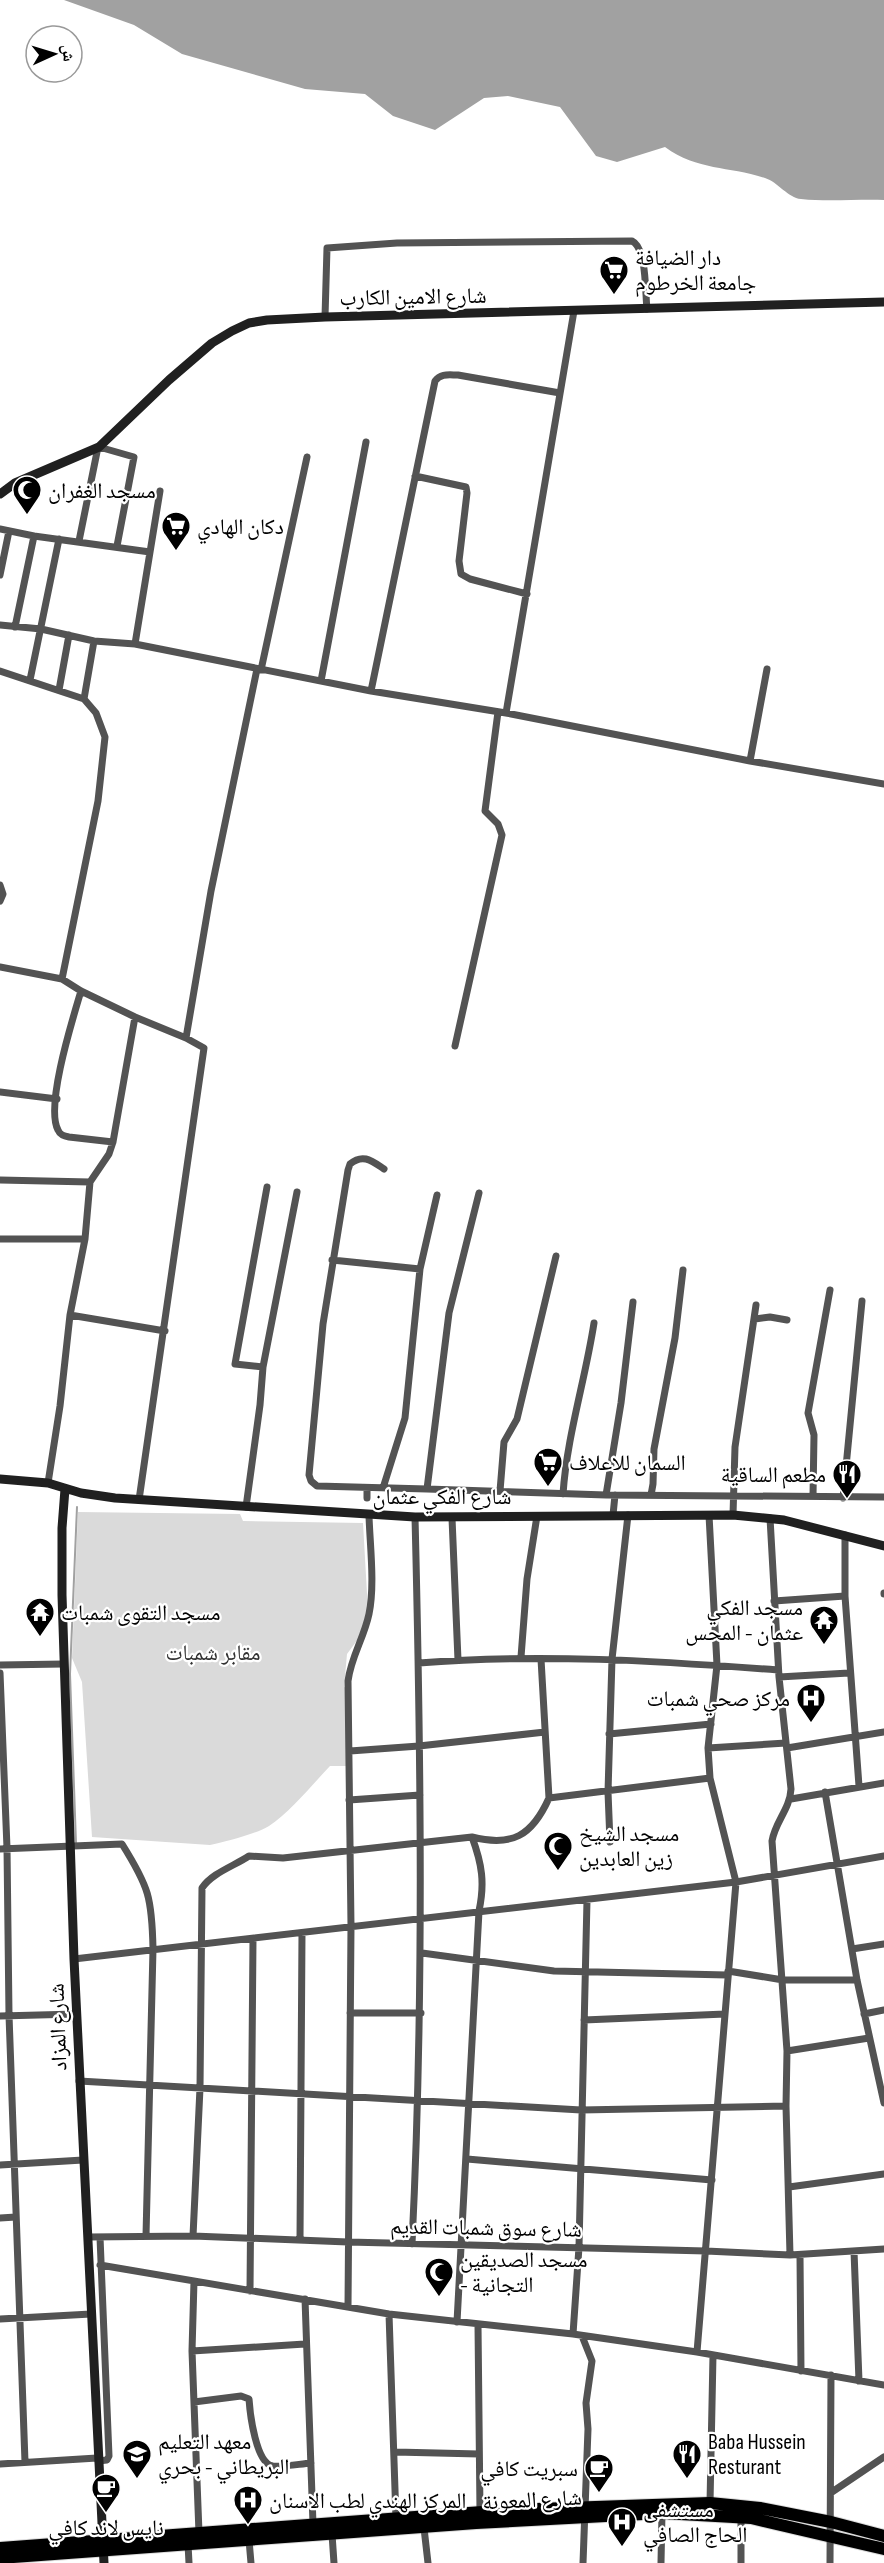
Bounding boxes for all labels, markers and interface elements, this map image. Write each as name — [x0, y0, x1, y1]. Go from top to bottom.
north arrow — [24, 24, 84, 84]
text: ش — [57, 44, 78, 62]
place label: دار الضيافة جامعة الخرطوم — [635, 245, 756, 297]
supermarket icon: دار الضيافة جامعة الخرطوم — [598, 254, 630, 296]
street label: شارع الامين الكارب — [339, 283, 487, 312]
mosque icon: مسجد الغفران — [11, 474, 43, 516]
place label: مسجد الغفران — [48, 478, 156, 505]
supermarket icon: دكان الهادي — [160, 510, 192, 552]
place label: دكان الهادي — [197, 514, 284, 544]
supermarket icon: السمان للاعلاف — [532, 1446, 564, 1488]
place label: السمان للاعلاف — [569, 1450, 686, 1477]
restaurant icon: مطعم الساقية — [831, 1458, 863, 1500]
place label: مطعم الساقية — [721, 1462, 826, 1489]
street label: شارع الفكي عثمان — [372, 1484, 512, 1514]
place label: مسجد الفكي عثمان - المحس — [685, 1595, 803, 1647]
temple icon: مسجد التقوى شمبات — [24, 1596, 56, 1638]
place label: مسجد التقوى شمبات — [61, 1600, 220, 1627]
temple icon: مسجد الفكي عثمان - المحس — [808, 1604, 840, 1646]
park label: مقابر شمبات — [165, 1640, 261, 1667]
hospital icon: مركز صحي شمبات — [795, 1682, 827, 1724]
place label: مركز صحي شمبات — [646, 1686, 790, 1716]
place label: مسجد الشيخ زين العابدين — [579, 1821, 679, 1873]
mosque icon: مسجد الشيخ زين العابدين — [542, 1830, 574, 1872]
street label: شارع المزاد — [43, 1983, 74, 2071]
street label: شارع سوق شمبات القديم — [390, 2213, 582, 2244]
place label: مسجد الصديقين - التجانية — [460, 2247, 588, 2299]
mosque icon: مسجد الصديقين - التجانية — [423, 2256, 455, 2298]
place label: معهد التعليم البريطاني - بحري — [158, 2429, 290, 2484]
place label: Baba Hussein Resturant — [708, 2429, 806, 2481]
school or university icon: معهد التعليم البريطاني - بحري — [121, 2438, 153, 2480]
restaurant icon: Baba Hussein Resturant — [671, 2438, 703, 2480]
cafe icon: سبريت كافي — [583, 2452, 615, 2494]
place label: سبريت كافي — [480, 2456, 578, 2486]
cafe icon: نايس لاند كافي — [90, 2472, 122, 2514]
hospital icon: المركز الهندي لطب الاسنان — [232, 2484, 264, 2526]
street label: شارع المعونة — [482, 2484, 583, 2517]
place label: المركز الهندي لطب الاسنان — [269, 2488, 467, 2518]
place label: مستشفى الحاج الصافي — [643, 2497, 748, 2552]
hospital icon: مستشفى الحاج الصافي — [606, 2506, 638, 2548]
place label: نايس لاند كافي — [48, 2515, 164, 2545]

